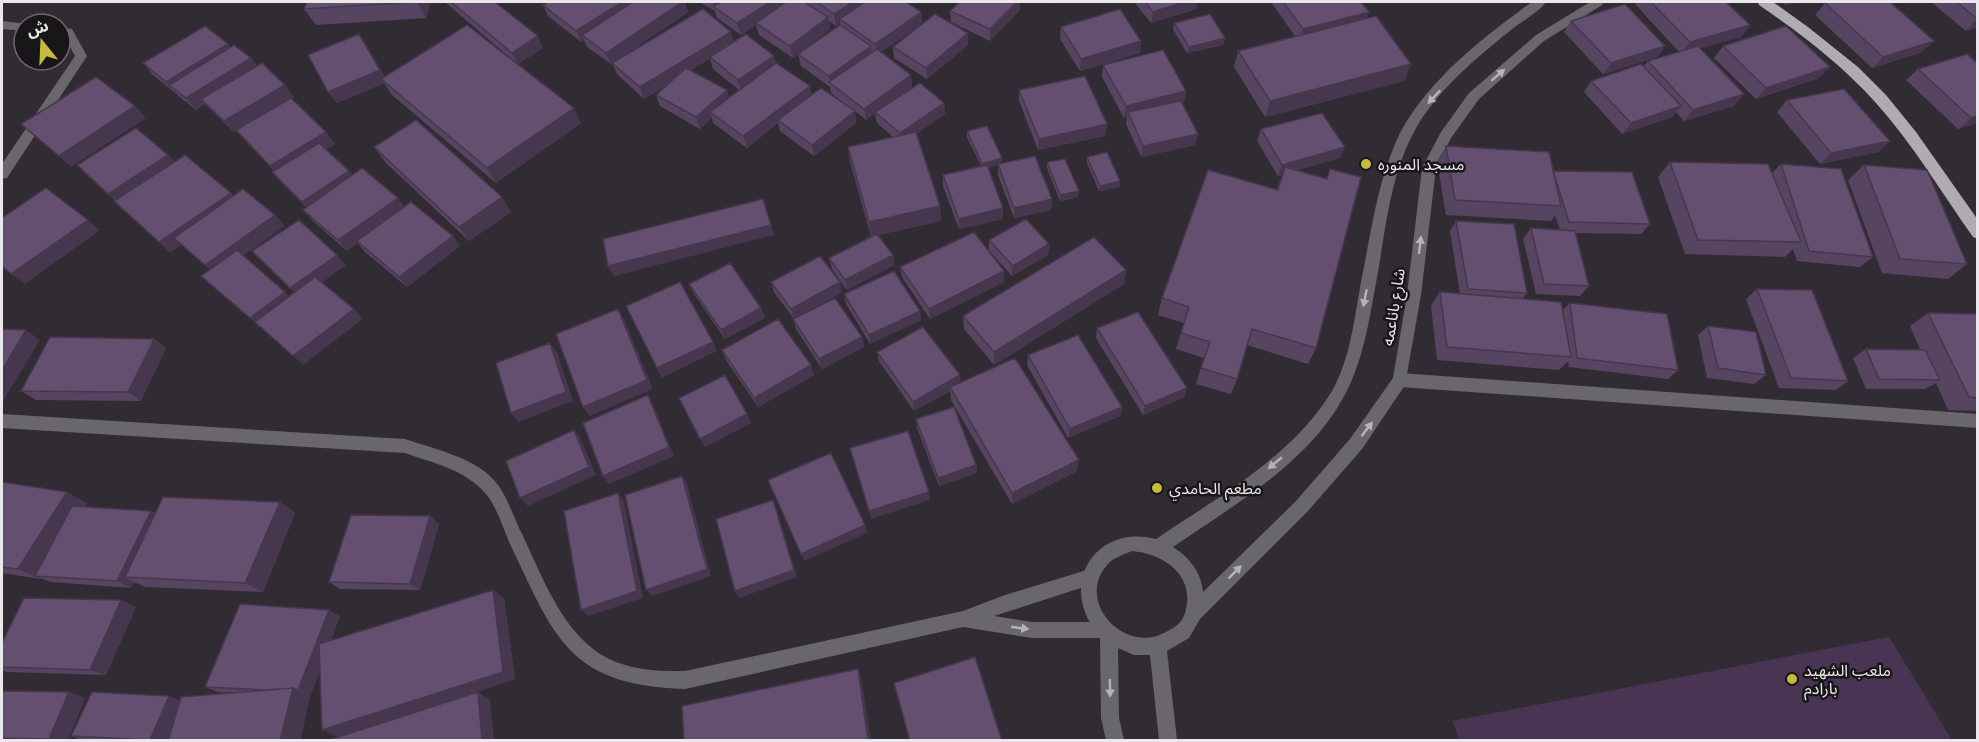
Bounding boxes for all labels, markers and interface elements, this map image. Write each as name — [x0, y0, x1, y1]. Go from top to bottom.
north arrow — [12, 12, 72, 72]
text: ش — [24, 17, 52, 43]
one-way arrow — [1490, 69, 1505, 82]
one-way arrow — [1427, 89, 1441, 103]
place label: مسجد المنوره — [1378, 156, 1464, 176]
marker: مسجد المنوره — [1359, 157, 1373, 171]
one-way arrow — [1415, 236, 1425, 255]
street label: شارع باناعمه — [1379, 267, 1412, 348]
one-way arrow — [1360, 289, 1369, 308]
one-way arrow — [1361, 421, 1373, 436]
one-way arrow — [1267, 457, 1283, 470]
place label: مطعم الحامدي — [1169, 480, 1262, 501]
marker: مطعم الحامدي — [1150, 481, 1164, 495]
one-way arrow — [1228, 565, 1242, 579]
one-way arrow — [1011, 624, 1030, 633]
place label: ملعب الشهيد بارادم — [1804, 662, 1891, 701]
marker: ملعب الشهيد بارادم — [1785, 672, 1799, 686]
one-way arrow — [1105, 678, 1114, 697]

